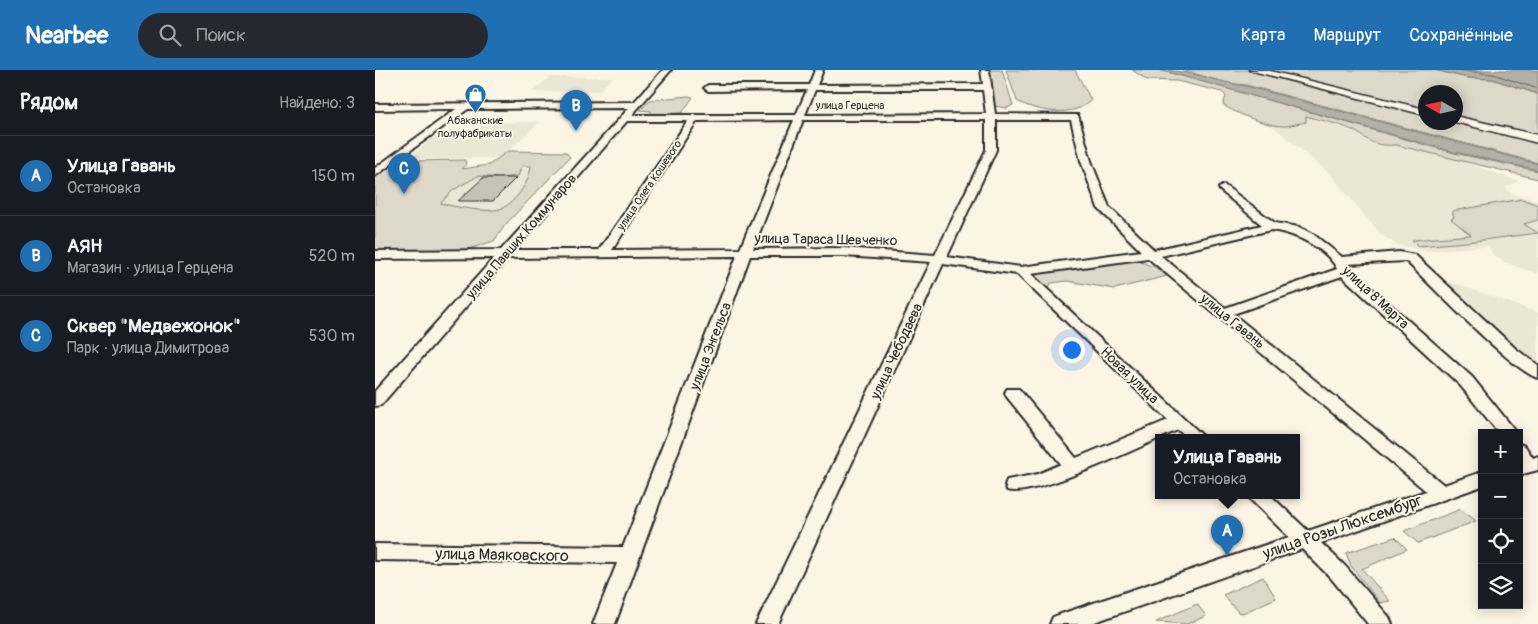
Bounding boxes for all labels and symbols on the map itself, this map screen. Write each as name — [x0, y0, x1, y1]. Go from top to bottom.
shop icon: Абаканские полуфабрикаты — [463, 82, 487, 113]
north arrow — [1418, 85, 1463, 130]
pin: B — [560, 90, 592, 131]
street label: улица Герцена — [815, 99, 884, 112]
place label: Абаканские полуфабрикаты — [438, 114, 512, 140]
street label: улица Олега Кошевого — [614, 138, 684, 234]
pin: C — [388, 153, 420, 194]
street label: улица Павших Коммунаров — [462, 170, 580, 303]
street label: улица Тараса Шевченко — [753, 230, 898, 249]
street label: улица 8 Марта — [1338, 262, 1412, 332]
street label: улица Гавань — [1196, 290, 1268, 353]
street label: улица Энгельса — [686, 300, 735, 393]
street label: улица Чебодаева — [866, 301, 926, 403]
your location — [1059, 337, 1085, 363]
street label: Новая улица — [1097, 343, 1162, 407]
street label: улица Розы Люксембург — [1259, 490, 1425, 564]
pin: A — [1211, 515, 1243, 556]
street label: улица Маяковского — [434, 544, 569, 566]

